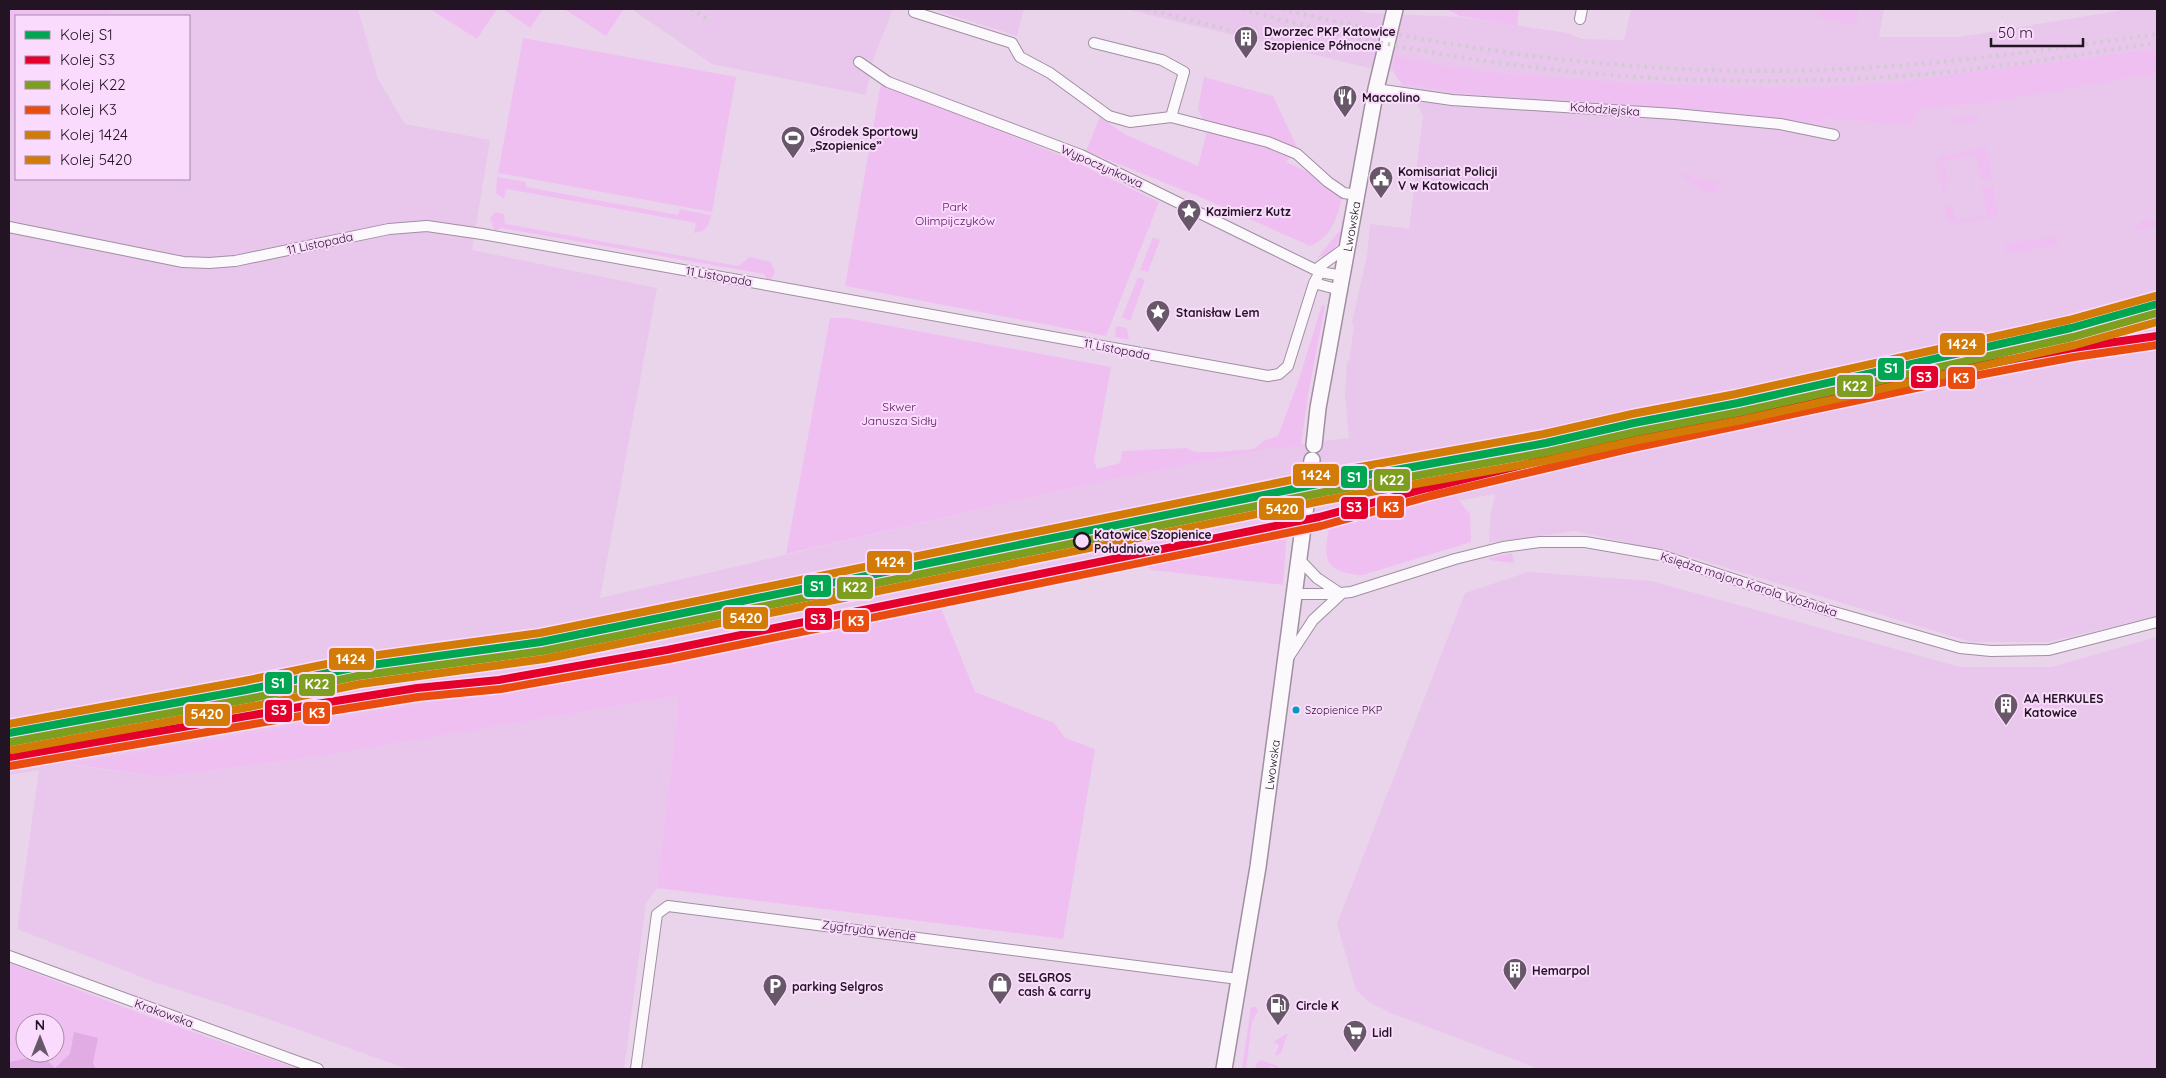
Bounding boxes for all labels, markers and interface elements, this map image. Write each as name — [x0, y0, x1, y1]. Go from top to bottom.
legend — [15, 15, 190, 180]
scale bar — [1991, 15, 2084, 47]
text: 50 m — [1998, 23, 2033, 42]
place label: Dworzec PKP Katowice Szopienice Północne — [1264, 24, 1396, 53]
text: Kolej S1 — [60, 25, 113, 44]
building icon: Dworzec PKP Katowice Szopienice Północne — [1233, 25, 1259, 59]
text: Kolej S3 — [60, 50, 115, 69]
text: Kolej K22 — [60, 75, 126, 94]
restaurant icon: Maccolino — [1332, 84, 1358, 118]
place label: Maccolino — [1362, 90, 1421, 105]
street label: Kołodziejska — [1570, 99, 1640, 119]
text: Kolej K3 — [60, 100, 117, 119]
place label: Ośrodek Sportowy „Szopienice” — [810, 124, 918, 153]
text: Kolej 1424 — [60, 125, 128, 144]
sports icon: Ośrodek Sportowy „Szopienice” — [780, 125, 806, 159]
street label: Wypoczynkowa — [1059, 141, 1145, 191]
text: Kolej 5420 — [60, 150, 132, 169]
place label: Komisariat Policji V w Katowicach — [1398, 164, 1497, 193]
public building icon: Komisariat Policji V w Katowicach — [1368, 165, 1394, 199]
place icon: Kazimierz Kutz — [1176, 198, 1202, 232]
park label: Park Olimpijczyków — [915, 199, 995, 228]
street label: Lwowska — [1339, 200, 1363, 253]
place label: Kazimierz Kutz — [1206, 204, 1291, 219]
street label: 11 Listopada — [286, 229, 354, 257]
street label: 11 Listopada — [685, 263, 753, 289]
place icon: Stanisław Lem — [1145, 299, 1171, 333]
place label: Stanisław Lem — [1176, 305, 1260, 320]
line badge: 1424 — [1939, 332, 1986, 356]
street label: 11 Listopada — [1083, 335, 1151, 363]
text: 1424 — [1947, 335, 1977, 353]
line badge: S1 — [1877, 357, 1905, 381]
text: S1 — [1884, 359, 1898, 377]
line badge: S3 — [1910, 365, 1939, 389]
line badge: K3 — [1947, 366, 1976, 390]
text: S3 — [1916, 368, 1932, 386]
text: K3 — [1953, 369, 1969, 387]
line badge: K22 — [1836, 374, 1874, 398]
text: K22 — [1842, 377, 1868, 395]
park label: Skwer Janusza Sidły — [861, 399, 937, 428]
line badge: 1424 — [1292, 463, 1340, 487]
line badge: S1 — [1340, 465, 1368, 489]
text: 1424 — [1301, 466, 1331, 484]
text: S1 — [1347, 468, 1361, 486]
line badge: K22 — [1373, 468, 1411, 492]
text: K22 — [1379, 471, 1405, 489]
line badge: K3 — [1376, 495, 1405, 519]
line badge: S3 — [1340, 496, 1369, 520]
line badge: 5420 — [1258, 497, 1305, 521]
text: S3 — [1346, 498, 1362, 516]
text: K3 — [1383, 498, 1399, 516]
text: 5420 — [1266, 500, 1299, 518]
place label: Katowice Szopienice Południowe — [1094, 527, 1212, 556]
marker: Katowice Szopienice Południowe — [1073, 532, 1091, 550]
street label: Księdza majora Karola Woźniaka — [1659, 548, 1839, 620]
line badge: 1424 — [866, 550, 913, 574]
text: 1424 — [875, 553, 905, 571]
line badge: S1 — [803, 574, 832, 598]
line badge: K22 — [836, 576, 874, 600]
text: S1 — [810, 577, 824, 595]
text: K22 — [842, 578, 868, 596]
line badge: 5420 — [722, 606, 769, 630]
line badge: S3 — [804, 607, 833, 631]
text: 5420 — [730, 609, 763, 627]
line badge: K3 — [841, 609, 870, 633]
text: S3 — [810, 610, 826, 628]
text: K3 — [848, 612, 864, 630]
line badge: 1424 — [328, 647, 375, 671]
text: 1424 — [336, 650, 366, 668]
line badge: S1 — [264, 671, 293, 695]
line badge: K22 — [298, 673, 336, 697]
text: S1 — [271, 674, 285, 692]
text: K22 — [304, 675, 330, 693]
place label: AA HERKULES Katowice — [2024, 691, 2103, 720]
building icon: AA HERKULES Katowice — [1993, 692, 2019, 726]
line badge: S3 — [264, 699, 293, 723]
text: S3 — [271, 701, 287, 719]
line badge: K3 — [302, 701, 331, 725]
line badge: 5420 — [184, 703, 231, 727]
place label: Szopienice PKP — [1305, 703, 1383, 717]
text: K3 — [309, 704, 325, 722]
text: 5420 — [191, 705, 224, 723]
marker: Szopienice PKP — [1291, 705, 1301, 715]
street label: Lwowska — [1261, 739, 1282, 791]
street label: Zygfryda Wende — [821, 917, 917, 943]
building icon: Hemarpol — [1502, 957, 1528, 991]
place label: Hemarpol — [1532, 963, 1590, 978]
place label: SELGROS cash & carry — [1018, 970, 1091, 999]
shop icon: SELGROS cash & carry — [987, 971, 1013, 1005]
parking icon: parking Selgros — [762, 973, 788, 1007]
place label: parking Selgros — [792, 979, 884, 994]
fuel station icon: Circle K — [1265, 992, 1291, 1026]
street label: Krakowska — [133, 995, 195, 1031]
place label: Circle K — [1296, 998, 1339, 1013]
north arrow — [15, 1013, 65, 1063]
text: N — [35, 1016, 45, 1034]
supermarket icon: Lidl — [1342, 1019, 1368, 1053]
place label: Lidl — [1372, 1025, 1392, 1040]

